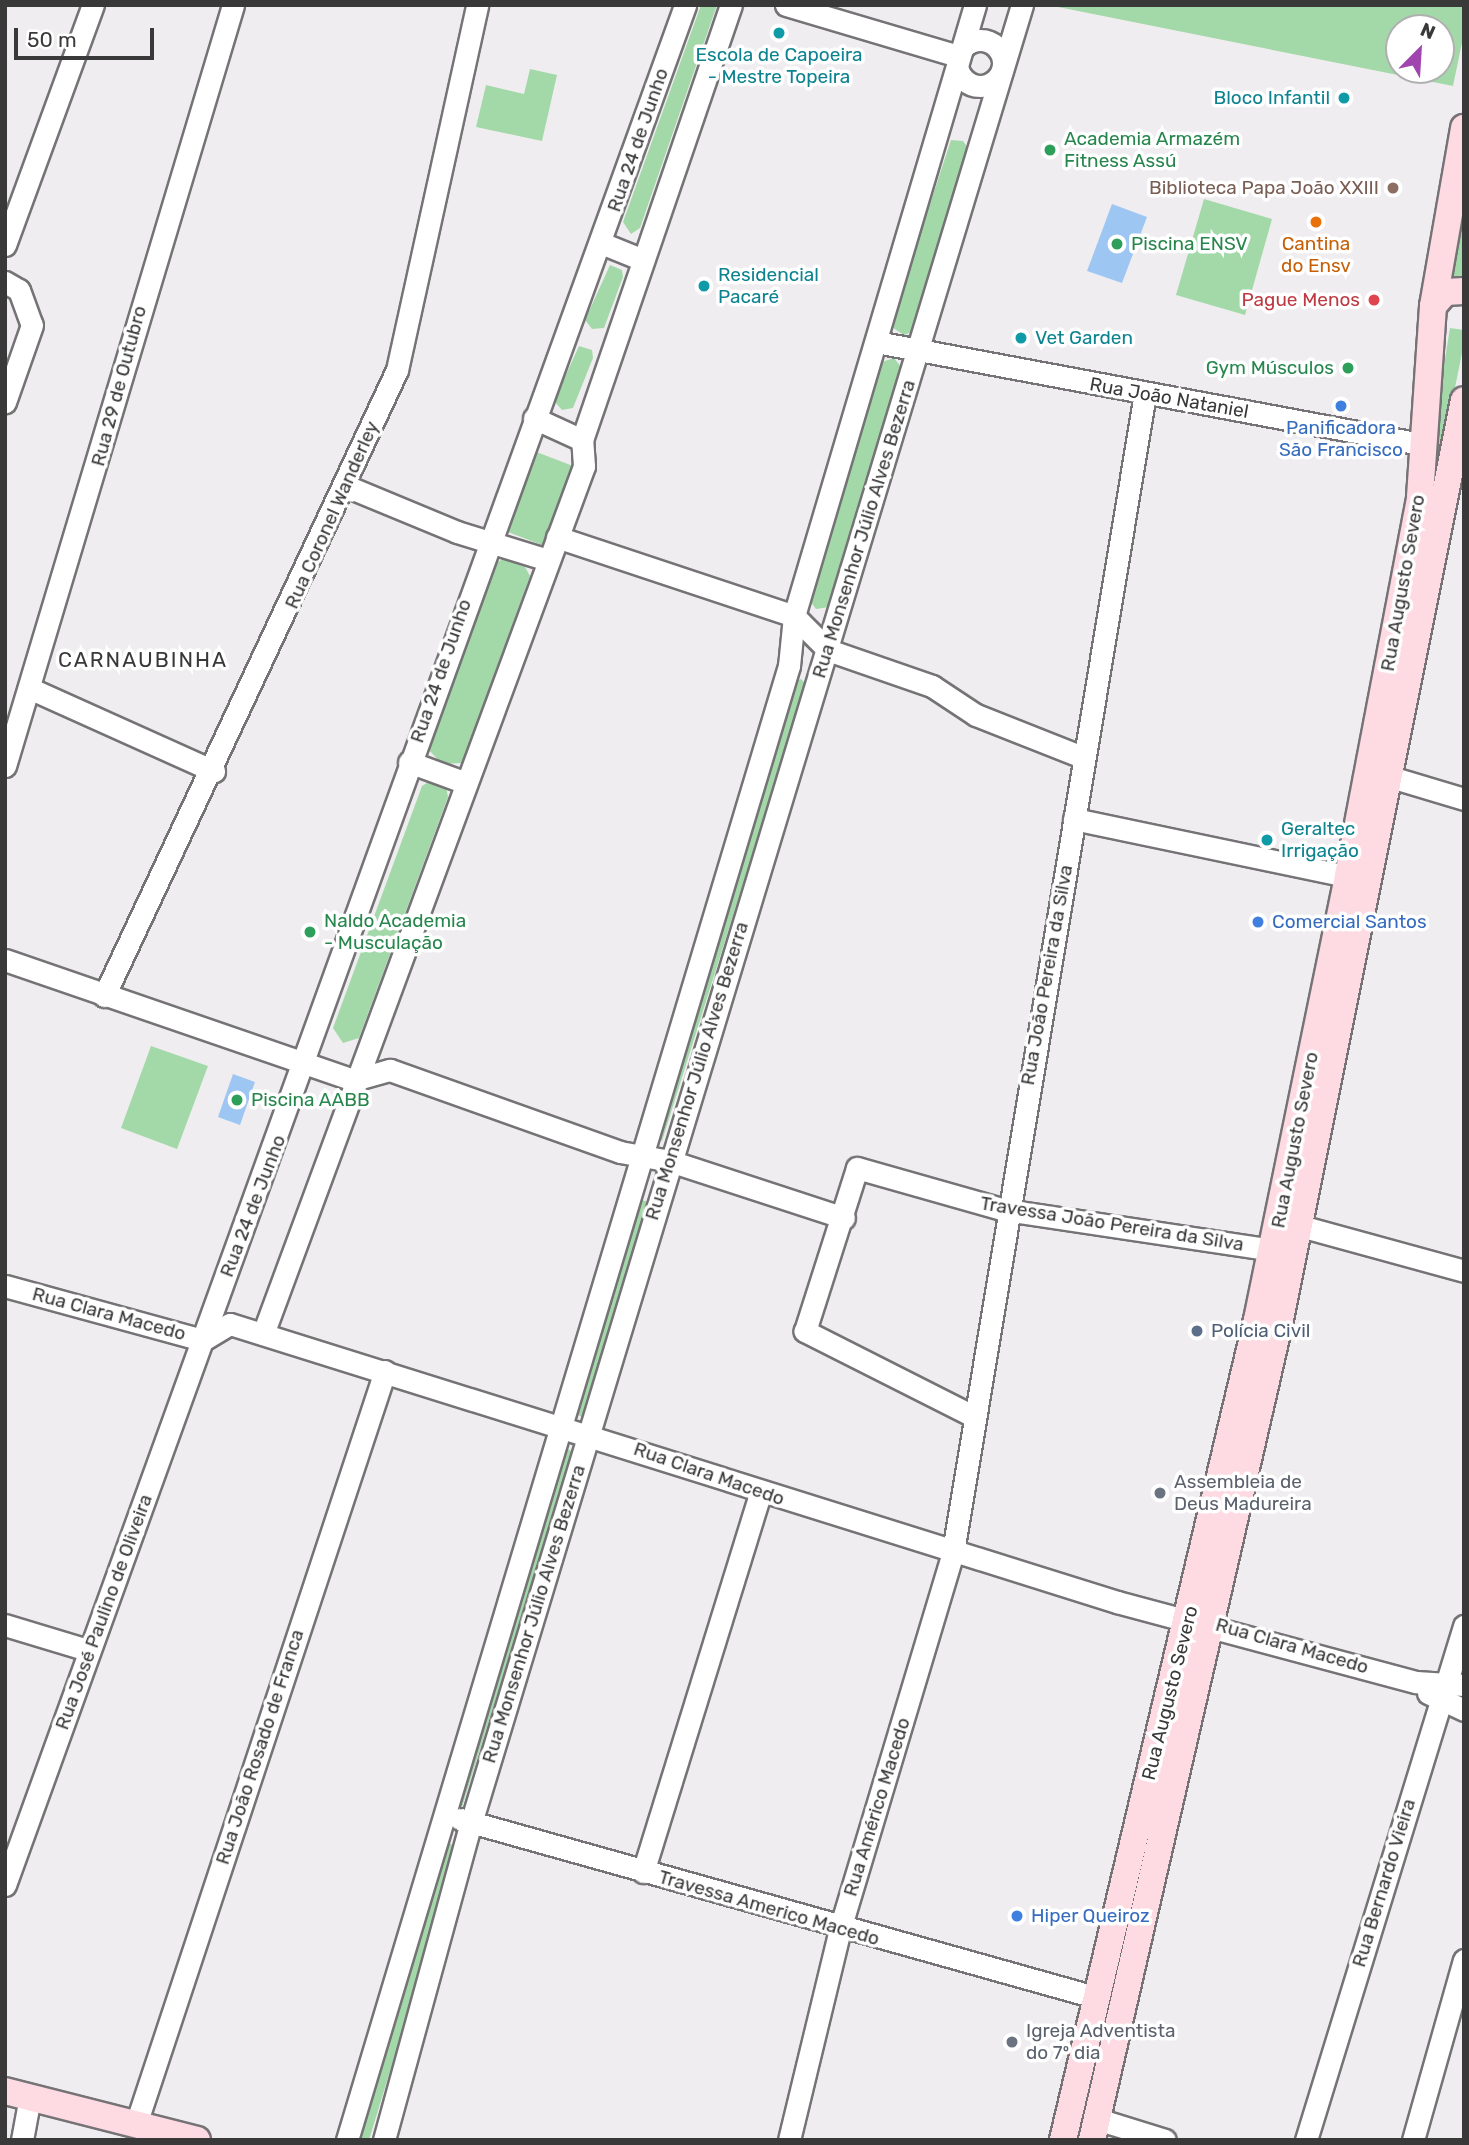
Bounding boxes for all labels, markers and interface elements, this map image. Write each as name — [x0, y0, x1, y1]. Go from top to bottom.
scale bar — [18, 14, 158, 58]
north arrow — [1385, 14, 1455, 84]
text: N — [1417, 18, 1439, 44]
marker: Escola de Capoeira - Mestre Topeira — [771, 25, 787, 41]
text: 50 m — [27, 27, 77, 52]
place label: Escola de Capoeira - Mestre Topeira — [695, 44, 863, 88]
street label: Rua 24 de Junho — [603, 65, 673, 215]
place label: Bloco Infantil — [1214, 87, 1330, 109]
marker: Bloco Infantil — [1336, 90, 1352, 106]
place label: Academia Armazém Fitness Assú — [1064, 128, 1241, 172]
marker: Academia Armazém Fitness Assú — [1042, 142, 1058, 158]
place label: Biblioteca Papa João XXIII — [1149, 177, 1379, 199]
marker: Biblioteca Papa João XXIII — [1385, 180, 1401, 196]
marker: Cantina do Ensv — [1308, 214, 1324, 230]
place label: Piscina ENSV — [1131, 233, 1248, 255]
place label: Cantina do Ensv — [1281, 233, 1351, 277]
marker: Piscina ENSV — [1109, 236, 1125, 252]
place label: Residencial Pacaré — [718, 264, 819, 308]
marker: Residencial Pacaré — [696, 278, 712, 294]
place label: Pague Menos — [1242, 289, 1360, 311]
marker: Pague Menos — [1366, 292, 1382, 308]
street label: Rua 29 de Outubro — [87, 303, 151, 469]
place label: Vet Garden — [1035, 327, 1133, 349]
marker: Vet Garden — [1013, 330, 1029, 346]
place label: Gym Músculos — [1206, 357, 1334, 379]
marker: Gym Músculos — [1340, 360, 1356, 376]
street label: Rua João Nataniel — [1088, 373, 1250, 423]
street label: Rua Monsenhor Júlio Alves Bezerra — [808, 377, 920, 681]
marker: Panificadora São Francisco — [1333, 398, 1349, 414]
place label: Panificadora São Francisco — [1279, 417, 1403, 461]
street label: Rua Coronel Wanderley — [280, 418, 384, 612]
street label: Rua Augusto Severo — [1376, 493, 1430, 673]
street label: Rua 24 de Junho — [406, 596, 476, 746]
district label: CARNAUBINHA — [59, 647, 227, 673]
place label: Geraltec Irrigação — [1281, 818, 1359, 862]
marker: Geraltec Irrigação — [1259, 832, 1275, 848]
street label: Rua João Pereira da Silva — [1016, 863, 1078, 1087]
place label: Naldo Academia - Musculação — [324, 910, 467, 954]
place label: Comercial Santos — [1272, 911, 1427, 933]
marker: Comercial Santos — [1250, 914, 1266, 930]
street label: Rua Monsenhor Júlio Alves Bezerra — [641, 919, 753, 1223]
marker: Naldo Academia - Musculação — [302, 924, 318, 940]
street label: Rua Augusto Severo — [1267, 1050, 1323, 1230]
place label: Piscina AABB — [251, 1089, 370, 1111]
marker: Piscina AABB — [229, 1092, 245, 1108]
street label: Rua 24 de Junho — [215, 1132, 291, 1280]
street label: Travessa João Pereira da Silva — [979, 1192, 1245, 1256]
street label: Rua Clara Macedo — [30, 1283, 188, 1345]
place label: Polícia Civil — [1211, 1320, 1310, 1342]
marker: Polícia Civil — [1189, 1323, 1205, 1339]
street label: Rua Clara Macedo — [631, 1438, 787, 1510]
street label: Rua Monsenhor Júlio Alves Bezerra — [478, 1462, 590, 1766]
place label: Assembleia de Deus Madureira — [1174, 1471, 1312, 1515]
marker: Assembleia de Deus Madureira — [1152, 1485, 1168, 1501]
street label: Rua José Paulino de Oliveira — [51, 1491, 157, 1733]
street label: Rua Augusto Severo — [1137, 1603, 1203, 1783]
street label: Rua Clara Macedo — [1213, 1613, 1371, 1679]
street label: Rua João Rosado de Franca — [211, 1627, 309, 1867]
street label: Rua Américo Macedo — [839, 1715, 915, 1899]
street label: Rua Bernardo Vieira — [1347, 1796, 1421, 1970]
street label: Travessa Americo Macedo — [656, 1865, 882, 1951]
place label: Hiper Queiroz — [1031, 1905, 1150, 1927]
marker: Hiper Queiroz — [1009, 1908, 1025, 1924]
place label: Igreja Adventista do 7º dia — [1026, 2020, 1176, 2064]
marker: Igreja Adventista do 7º dia — [1004, 2034, 1020, 2050]

